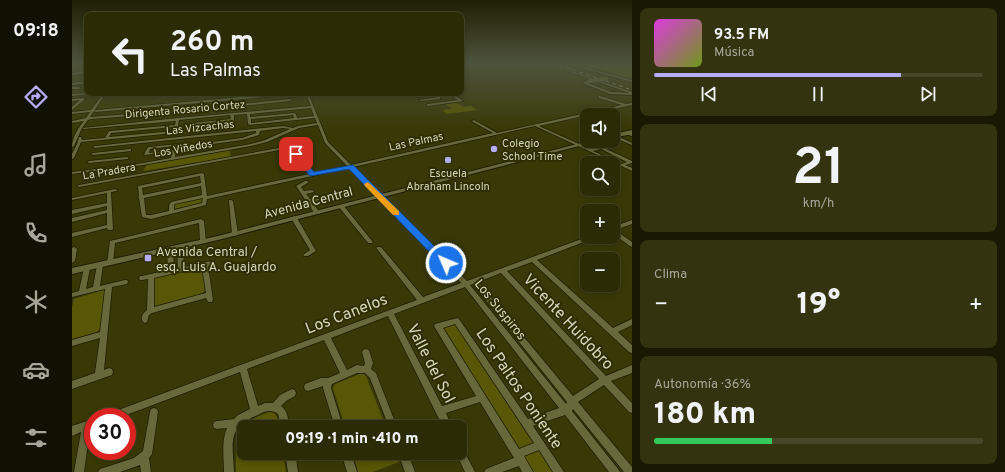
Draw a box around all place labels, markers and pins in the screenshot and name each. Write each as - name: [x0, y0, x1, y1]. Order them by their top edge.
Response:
- pin: [279, 137, 313, 171]
- place label: Colegio School Time: [502, 137, 562, 164]
- marker: Colegio School Time: [489, 144, 499, 154]
- marker: Escuela Abraham Lincoln: [443, 155, 453, 165]
- place label: Escuela Abraham Lincoln: [406, 167, 490, 194]
- place label: Avenida Central / esq. Luis A. Guajardo: [156, 245, 277, 276]
- marker: Avenida Central / esq. Luis A. Guajardo: [143, 253, 153, 263]

